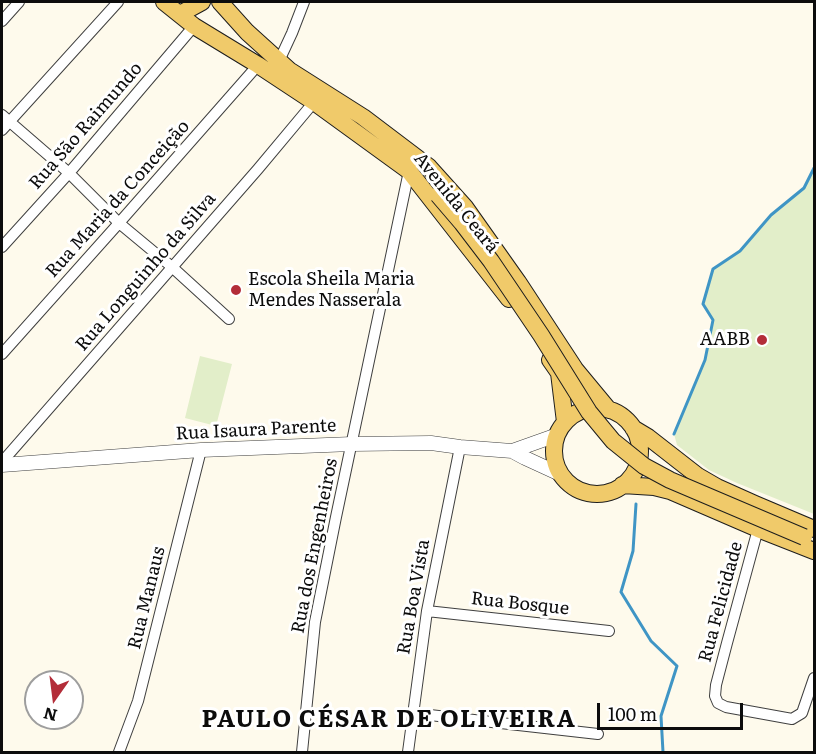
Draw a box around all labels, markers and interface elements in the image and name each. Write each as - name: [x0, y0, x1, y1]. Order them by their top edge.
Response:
- street label: Rua São Raimundo: [25, 58, 147, 194]
- street label: Rua Maria da Conceição: [42, 116, 194, 282]
- street label: Avenida Ceará: [409, 148, 503, 258]
- street label: Rua Longuinho da Silva: [71, 188, 221, 356]
- place label: Escola Sheila Maria Mendes Nasserala: [248, 269, 415, 312]
- marker: Escola Sheila Maria Mendes Nasserala: [229, 283, 243, 297]
- place label: AABB: [700, 329, 750, 351]
- marker: AABB: [755, 333, 769, 347]
- street label: Rua Isaura Parente: [175, 415, 337, 445]
- street label: Rua dos Engenheiros: [287, 457, 343, 635]
- street label: Rua Boa Vista: [393, 538, 435, 656]
- street label: Rua Felicidade: [695, 539, 747, 665]
- street label: Rua Manaus: [124, 545, 170, 651]
- street label: Rua Bosque: [470, 588, 570, 620]
- north arrow: [24, 670, 84, 730]
- scale bar: [600, 691, 746, 729]
- text: 100 m: [608, 700, 657, 727]
- text: N: [41, 702, 60, 729]
- district label: PAULO CÉSAR DE OLIVEIRA: [202, 706, 576, 734]

